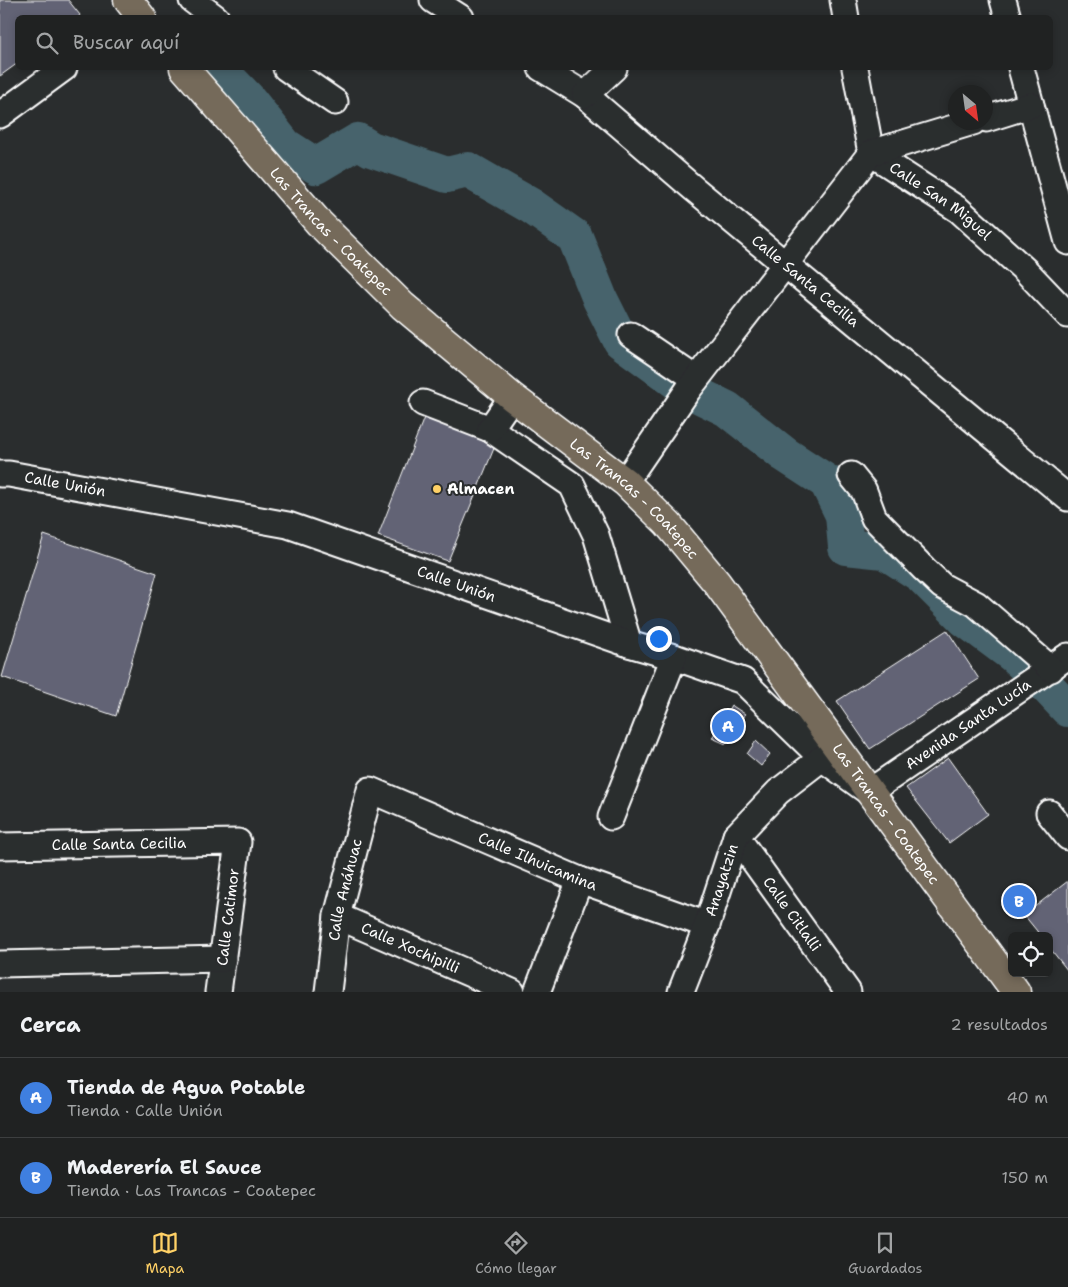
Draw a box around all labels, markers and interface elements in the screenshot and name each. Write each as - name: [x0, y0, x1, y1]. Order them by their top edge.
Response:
- search box: [15, 15, 1053, 70]
- icon: search: [33, 29, 61, 57]
- text: Buscar aquí: [73, 30, 179, 55]
- north arrow: [948, 85, 993, 130]
- street label: Calle San Miguel: [885, 157, 996, 245]
- street label: Las Trancas - Coatepec: [265, 163, 397, 300]
- street label: Calle Santa Cecilia: [747, 230, 864, 332]
- street label: Las Trancas - Coatepec: [565, 434, 703, 563]
- street label: Calle Unión: [23, 467, 107, 501]
- place label: Almacen: [447, 479, 514, 499]
- marker: Almacen: [431, 483, 443, 495]
- street label: Calle Unión: [414, 561, 498, 607]
- your location: [646, 626, 672, 652]
- street label: Avenida Santa Lucía: [901, 674, 1035, 774]
- pin: A: [712, 707, 744, 745]
- street label: Las Trancas - Coatepec: [828, 740, 944, 889]
- street label: Calle Ilhuicamina: [475, 828, 600, 895]
- street label: Calle Santa Cecilia: [52, 833, 187, 855]
- street label: Calle Anáhuac: [324, 836, 367, 942]
- street label: Anayatzin: [700, 841, 743, 919]
- street label: Calle Catimor: [212, 867, 244, 967]
- street label: Calle Citlalli: [758, 873, 826, 955]
- pin: B: [1003, 882, 1035, 920]
- street label: Calle Xochipilli: [358, 918, 463, 978]
- map controls: [1008, 932, 1053, 977]
- button: locate: [1008, 932, 1053, 977]
- text: Cerca: [20, 1011, 81, 1039]
- text: 2 resultados: [950, 1014, 1048, 1035]
- text: Tienda de Agua Potable: [67, 1075, 305, 1100]
- text: A: [30, 1087, 42, 1108]
- text: 40 m: [1006, 1087, 1048, 1108]
- text: Tienda · Calle Unión: [67, 1100, 222, 1121]
- text: Maderería El Sauce: [67, 1155, 262, 1180]
- text: B: [31, 1167, 41, 1188]
- text: 150 m: [1001, 1167, 1048, 1188]
- text: Tienda · Las Trancas - Coatepec: [67, 1180, 316, 1201]
- tab: Mapa: [146, 1229, 184, 1277]
- tab: Cómo llegar: [475, 1229, 557, 1277]
- tab: Guardados: [848, 1229, 922, 1277]

